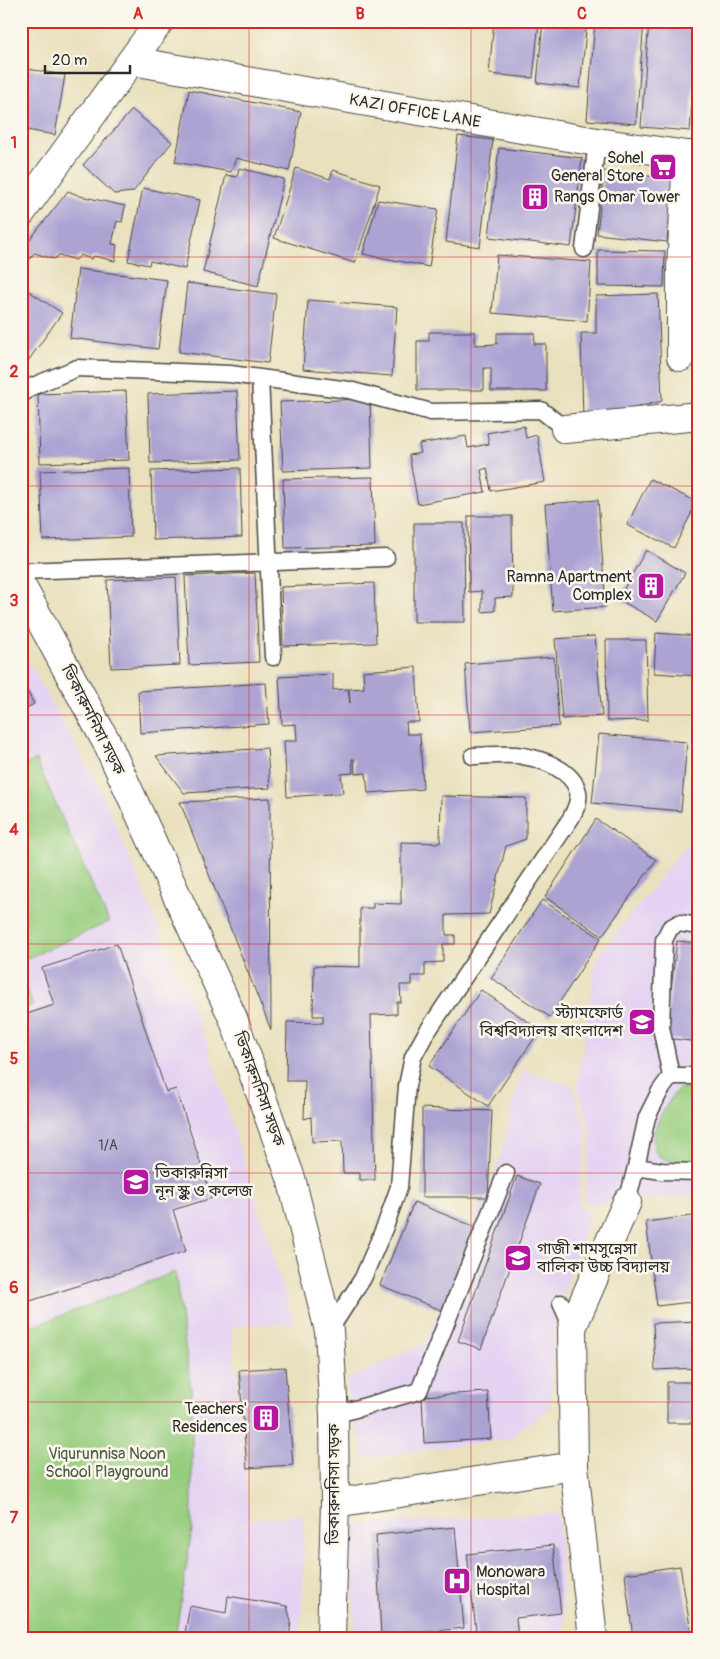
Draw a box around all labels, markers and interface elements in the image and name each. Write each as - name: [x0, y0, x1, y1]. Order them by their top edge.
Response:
- text: A: [133, 4, 144, 24]
- text: B: [355, 4, 365, 24]
- text: C: [577, 4, 587, 24]
- scale bar: [45, 42, 130, 74]
- text: 20 m: [52, 51, 87, 70]
- street label: KAZI OFFICE LANE: [348, 90, 482, 132]
- text: 1: [11, 133, 17, 153]
- place label: Sohel General Store: [551, 148, 644, 186]
- supermarket icon: Sohel General Store: [648, 152, 678, 182]
- building icon: Rangs Omar Tower: [520, 182, 550, 212]
- place label: Rangs Omar Tower: [554, 187, 680, 207]
- text: 2: [10, 362, 19, 382]
- place label: Ramna Apartment Complex: [506, 567, 633, 605]
- building icon: Ramna Apartment Complex: [636, 571, 666, 601]
- text: 3: [10, 591, 19, 611]
- street label: ভিকারুননিসা সড়ক: [56, 661, 130, 779]
- text: 4: [9, 820, 19, 840]
- place label: স্ট্যামফোর্ড বিশ্ববিদ্যালয় বাংলাদেশ: [479, 1003, 624, 1041]
- school or university icon: স্ট্যামফোর্ড বিশ্ববিদ্যালয় বাংলাদেশ: [627, 1007, 657, 1037]
- street label: ভিকারুননিসা সড়ক: [229, 1028, 289, 1150]
- text: 5: [10, 1049, 19, 1069]
- house number: 1/A: [98, 1137, 118, 1154]
- place label: ভিকারুন্নিসা নূন স্কুল ও কলেজ: [154, 1163, 253, 1201]
- school or university icon: ভিকারুন্নিসা নূন স্কুল ও কলেজ: [121, 1167, 151, 1197]
- place label: গাজী শামসুন্নেসা বালিকা উচ্চ বিদ্যালয়: [536, 1239, 671, 1277]
- school or university icon: গাজী শামসুন্নেসা বালিকা উচ্চ বিদ্যালয়: [503, 1243, 533, 1273]
- text: 6: [9, 1278, 19, 1298]
- place label: Teachers' Residences: [172, 1399, 247, 1437]
- building icon: Teachers' Residences: [251, 1403, 281, 1433]
- street label: ভিকারুননিসা সড়ক: [324, 1423, 344, 1545]
- park label: Viqurunnisa Noon School Playground: [45, 1444, 169, 1482]
- text: 7: [10, 1508, 19, 1528]
- place label: Monowara Hospital: [476, 1562, 545, 1600]
- hospital icon: Monowara Hospital: [442, 1566, 472, 1596]

